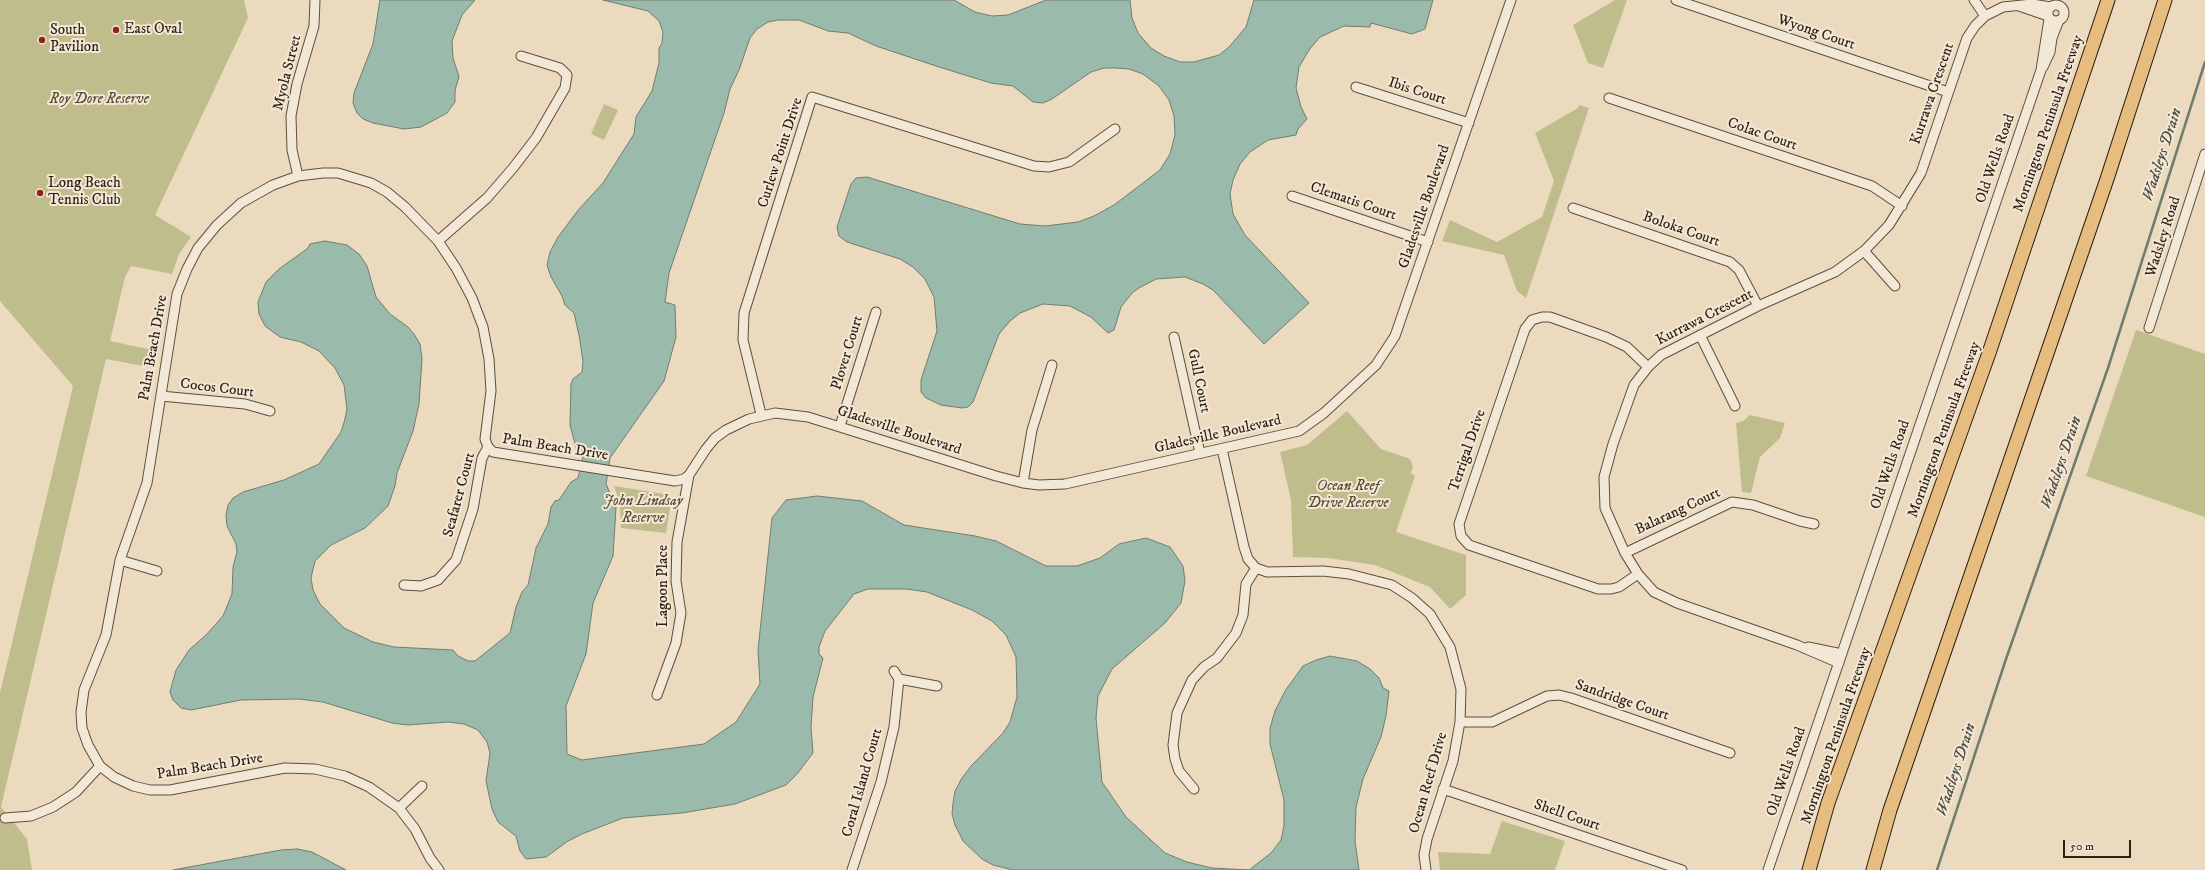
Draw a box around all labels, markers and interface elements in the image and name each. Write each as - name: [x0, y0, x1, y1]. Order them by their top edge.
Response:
- street label: Wyong Court: [1775, 11, 1857, 55]
- place label: East Oval: [124, 21, 182, 39]
- place label: South Pavilion: [50, 22, 99, 57]
- marker: East Oval: [111, 25, 121, 35]
- street label: Myola Street: [270, 33, 306, 113]
- street label: Mornington Peninsula Freeway: [2010, 33, 2088, 215]
- marker: South Pavilion: [37, 35, 47, 45]
- street label: Kurrawa Crescent: [1907, 41, 1959, 147]
- street label: Ibis Court: [1386, 74, 1448, 110]
- park label: Roy Dore Reserve: [49, 91, 149, 109]
- street label: Curlew Point Drive: [755, 96, 807, 210]
- water label: Wadsleys Drain: [2139, 106, 2187, 204]
- street label: Old Wells Road: [1972, 112, 2020, 206]
- street label: Colac Court: [1725, 115, 1799, 155]
- street label: Gladesville Boulevard: [1395, 143, 1455, 271]
- place label: Long Beach Tennis Club: [48, 175, 121, 210]
- street label: Clematis Court: [1307, 179, 1399, 225]
- marker: Long Beach Tennis Club: [35, 188, 45, 198]
- street label: Wadsley Road: [2142, 194, 2186, 280]
- street label: Boloka Court: [1640, 208, 1722, 252]
- street label: Kurrawa Crescent: [1654, 286, 1756, 350]
- street label: Palm Beach Drive: [136, 294, 172, 402]
- street label: Plover Court: [828, 314, 868, 392]
- street label: Mornington Peninsula Freeway: [1905, 339, 1985, 521]
- street label: Gull Court: [1182, 347, 1214, 415]
- street label: Cocos Court: [179, 376, 255, 402]
- street label: Gladesville Boulevard: [835, 402, 963, 460]
- street label: Terrigal Drive: [1446, 407, 1490, 495]
- street label: Gladesville Boulevard: [1153, 412, 1283, 458]
- water label: Wadsleys Drain: [2037, 414, 2087, 512]
- street label: Old Wells Road: [1867, 418, 1915, 512]
- street label: Palm Beach Drive: [501, 431, 609, 465]
- street label: Seafarer Court: [440, 451, 480, 539]
- park label: Ocean Reef Drive Reserve: [1307, 478, 1389, 513]
- street label: Balarang Court: [1633, 484, 1723, 540]
- park label: John Lindsay Reserve: [603, 493, 683, 528]
- street label: Lagoon Place: [655, 545, 673, 627]
- street label: Mornington Peninsula Freeway: [1798, 645, 1876, 827]
- street label: Sandridge Court: [1573, 677, 1671, 725]
- water label: Wadsleys Drain: [1933, 721, 1981, 819]
- street label: Old Wells Road: [1763, 725, 1811, 819]
- street label: Coral Island Court: [839, 727, 887, 839]
- street label: Ocean Reef Drive: [1406, 730, 1452, 836]
- street label: Palm Beach Drive: [156, 750, 264, 784]
- street label: Shell Court: [1531, 796, 1603, 836]
- scale bar: [2065, 832, 2133, 858]
- text: 50 m: [2070, 839, 2094, 854]

